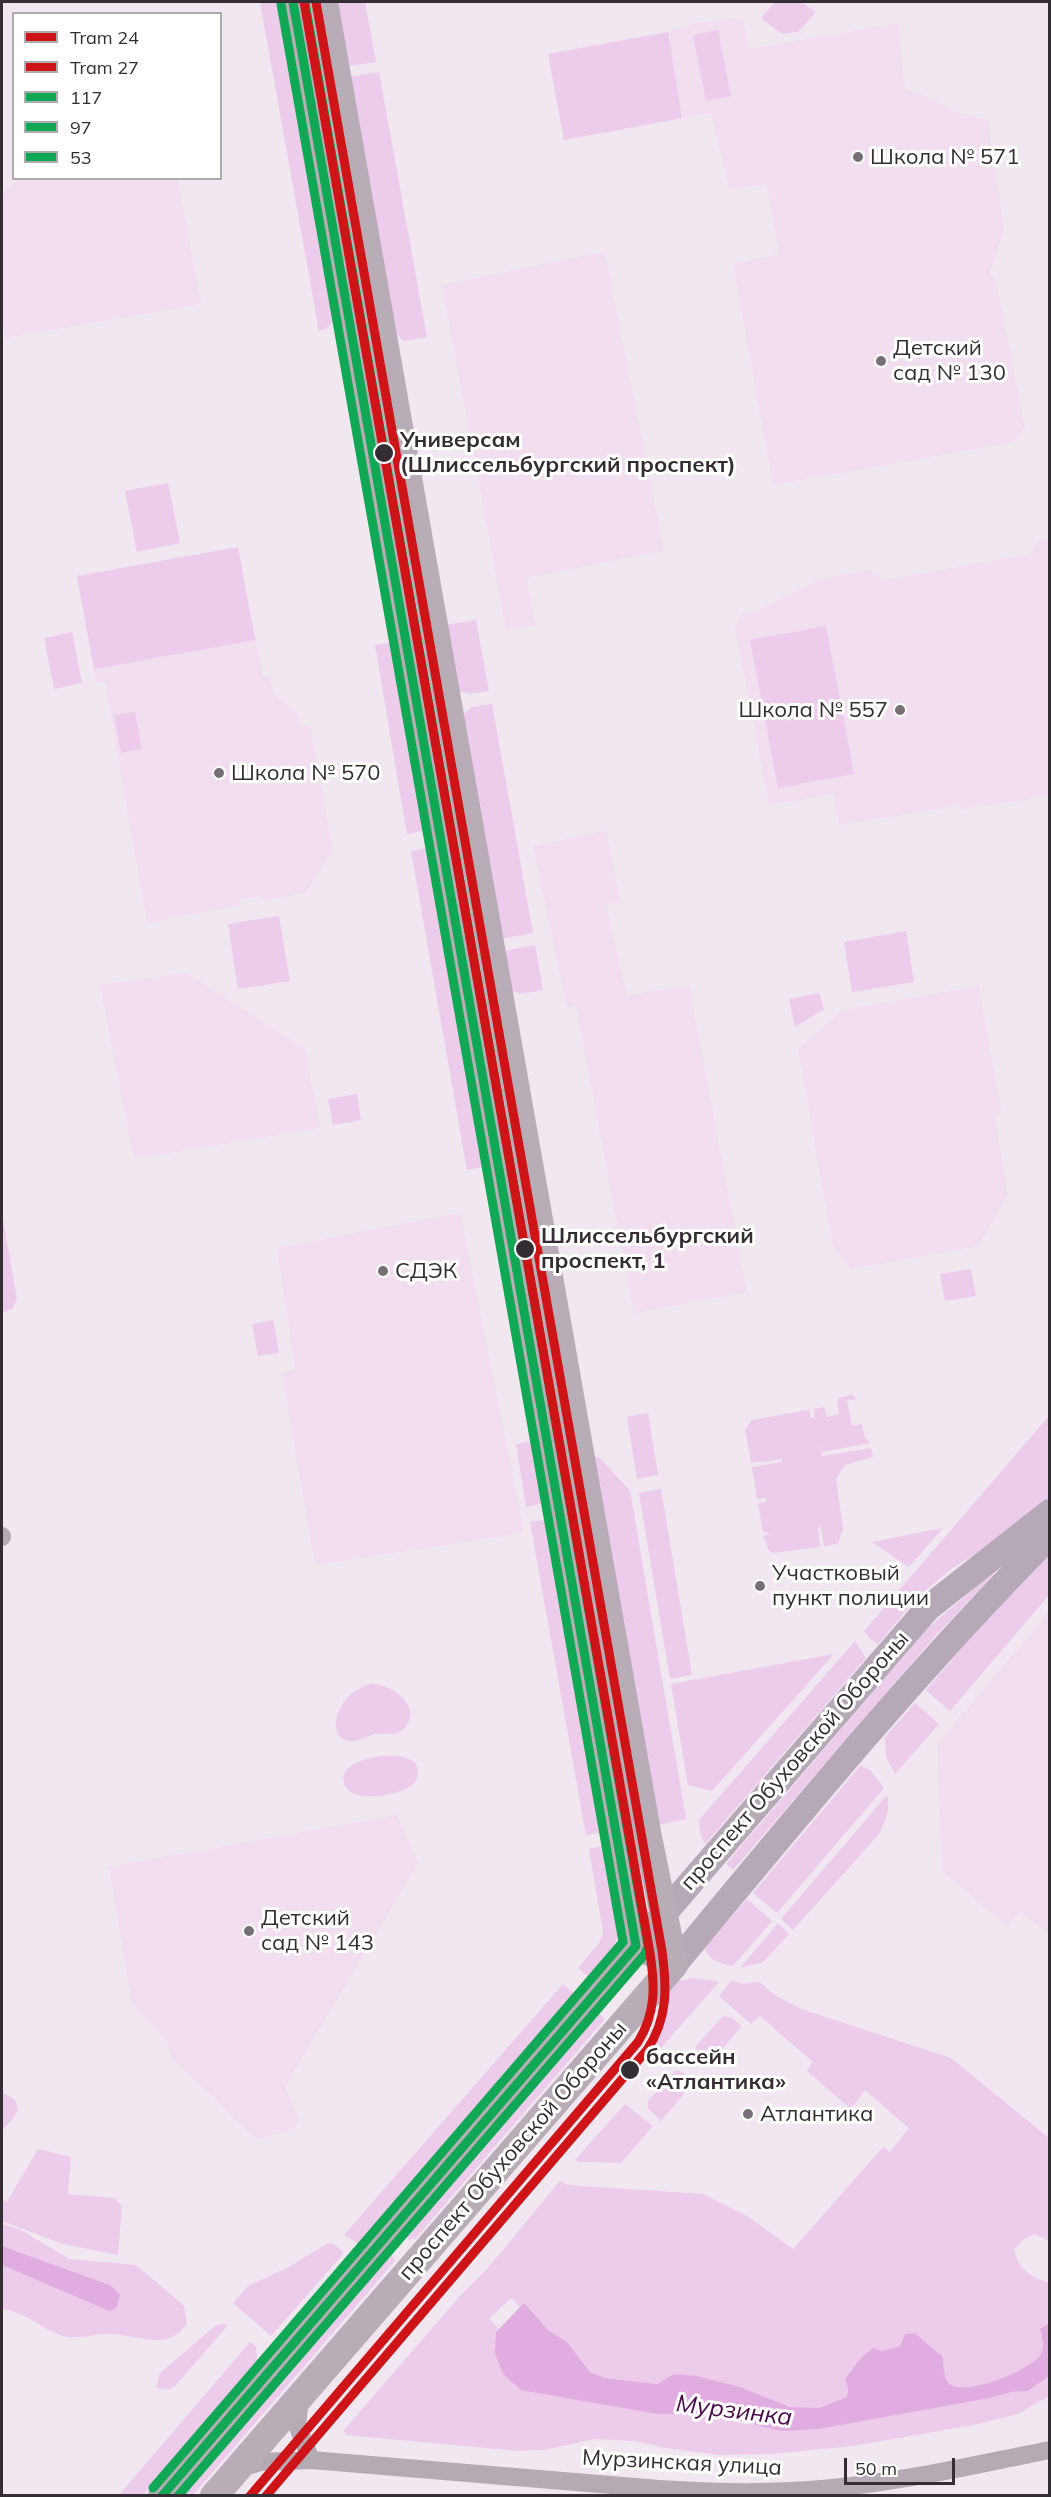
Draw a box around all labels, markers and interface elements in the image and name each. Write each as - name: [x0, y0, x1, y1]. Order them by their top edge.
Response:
- legend: [12, 12, 222, 180]
- text: Tram 24: [70, 26, 139, 49]
- text: Tram 27: [70, 56, 139, 79]
- text: 117: [70, 86, 102, 109]
- text: 97: [70, 116, 92, 139]
- place label: Школа № 571: [870, 144, 1020, 170]
- text: 53: [70, 146, 92, 169]
- marker: Школа № 571: [851, 150, 865, 164]
- place label: Детский сад № 130: [893, 335, 1006, 386]
- marker: Детский сад № 130: [874, 354, 888, 368]
- place label: Универсам (Шлиссельбургский проспект): [400, 427, 736, 478]
- marker: Универсам (Шлиссельбургский проспект): [373, 442, 395, 464]
- place label: Школа № 557: [738, 697, 888, 723]
- marker: Школа № 557: [893, 703, 907, 717]
- place label: Школа № 570: [231, 760, 381, 786]
- marker: Школа № 570: [212, 766, 226, 780]
- place label: Шлиссельбургский проспект, 1: [541, 1223, 754, 1274]
- marker: Шлиссельбургский проспект, 1: [514, 1238, 536, 1260]
- place label: СДЭК: [395, 1258, 457, 1284]
- marker: СДЭК: [376, 1264, 390, 1278]
- place label: Участковый пункт полиции: [772, 1560, 929, 1612]
- marker: Участковый пункт полиции: [753, 1579, 767, 1593]
- street label: проспект Обуховской Обороны: [675, 1626, 915, 1896]
- place label: Детский сад № 143: [261, 1905, 374, 1957]
- marker: Детский сад № 143: [242, 1924, 256, 1938]
- street label: проспект Обуховской Обороны: [393, 2016, 633, 2286]
- place label: бассейн «Атлантика»: [646, 2044, 786, 2096]
- marker: бассейн «Атлантика»: [619, 2059, 641, 2081]
- place label: Атлантика: [760, 2101, 873, 2127]
- marker: Атлантика: [741, 2107, 755, 2121]
- water label: Мурзинка: [674, 2390, 794, 2432]
- street label: Мурзинская улица: [581, 2445, 783, 2481]
- scale bar: [847, 2446, 958, 2484]
- text: 50 m: [855, 2457, 897, 2480]

